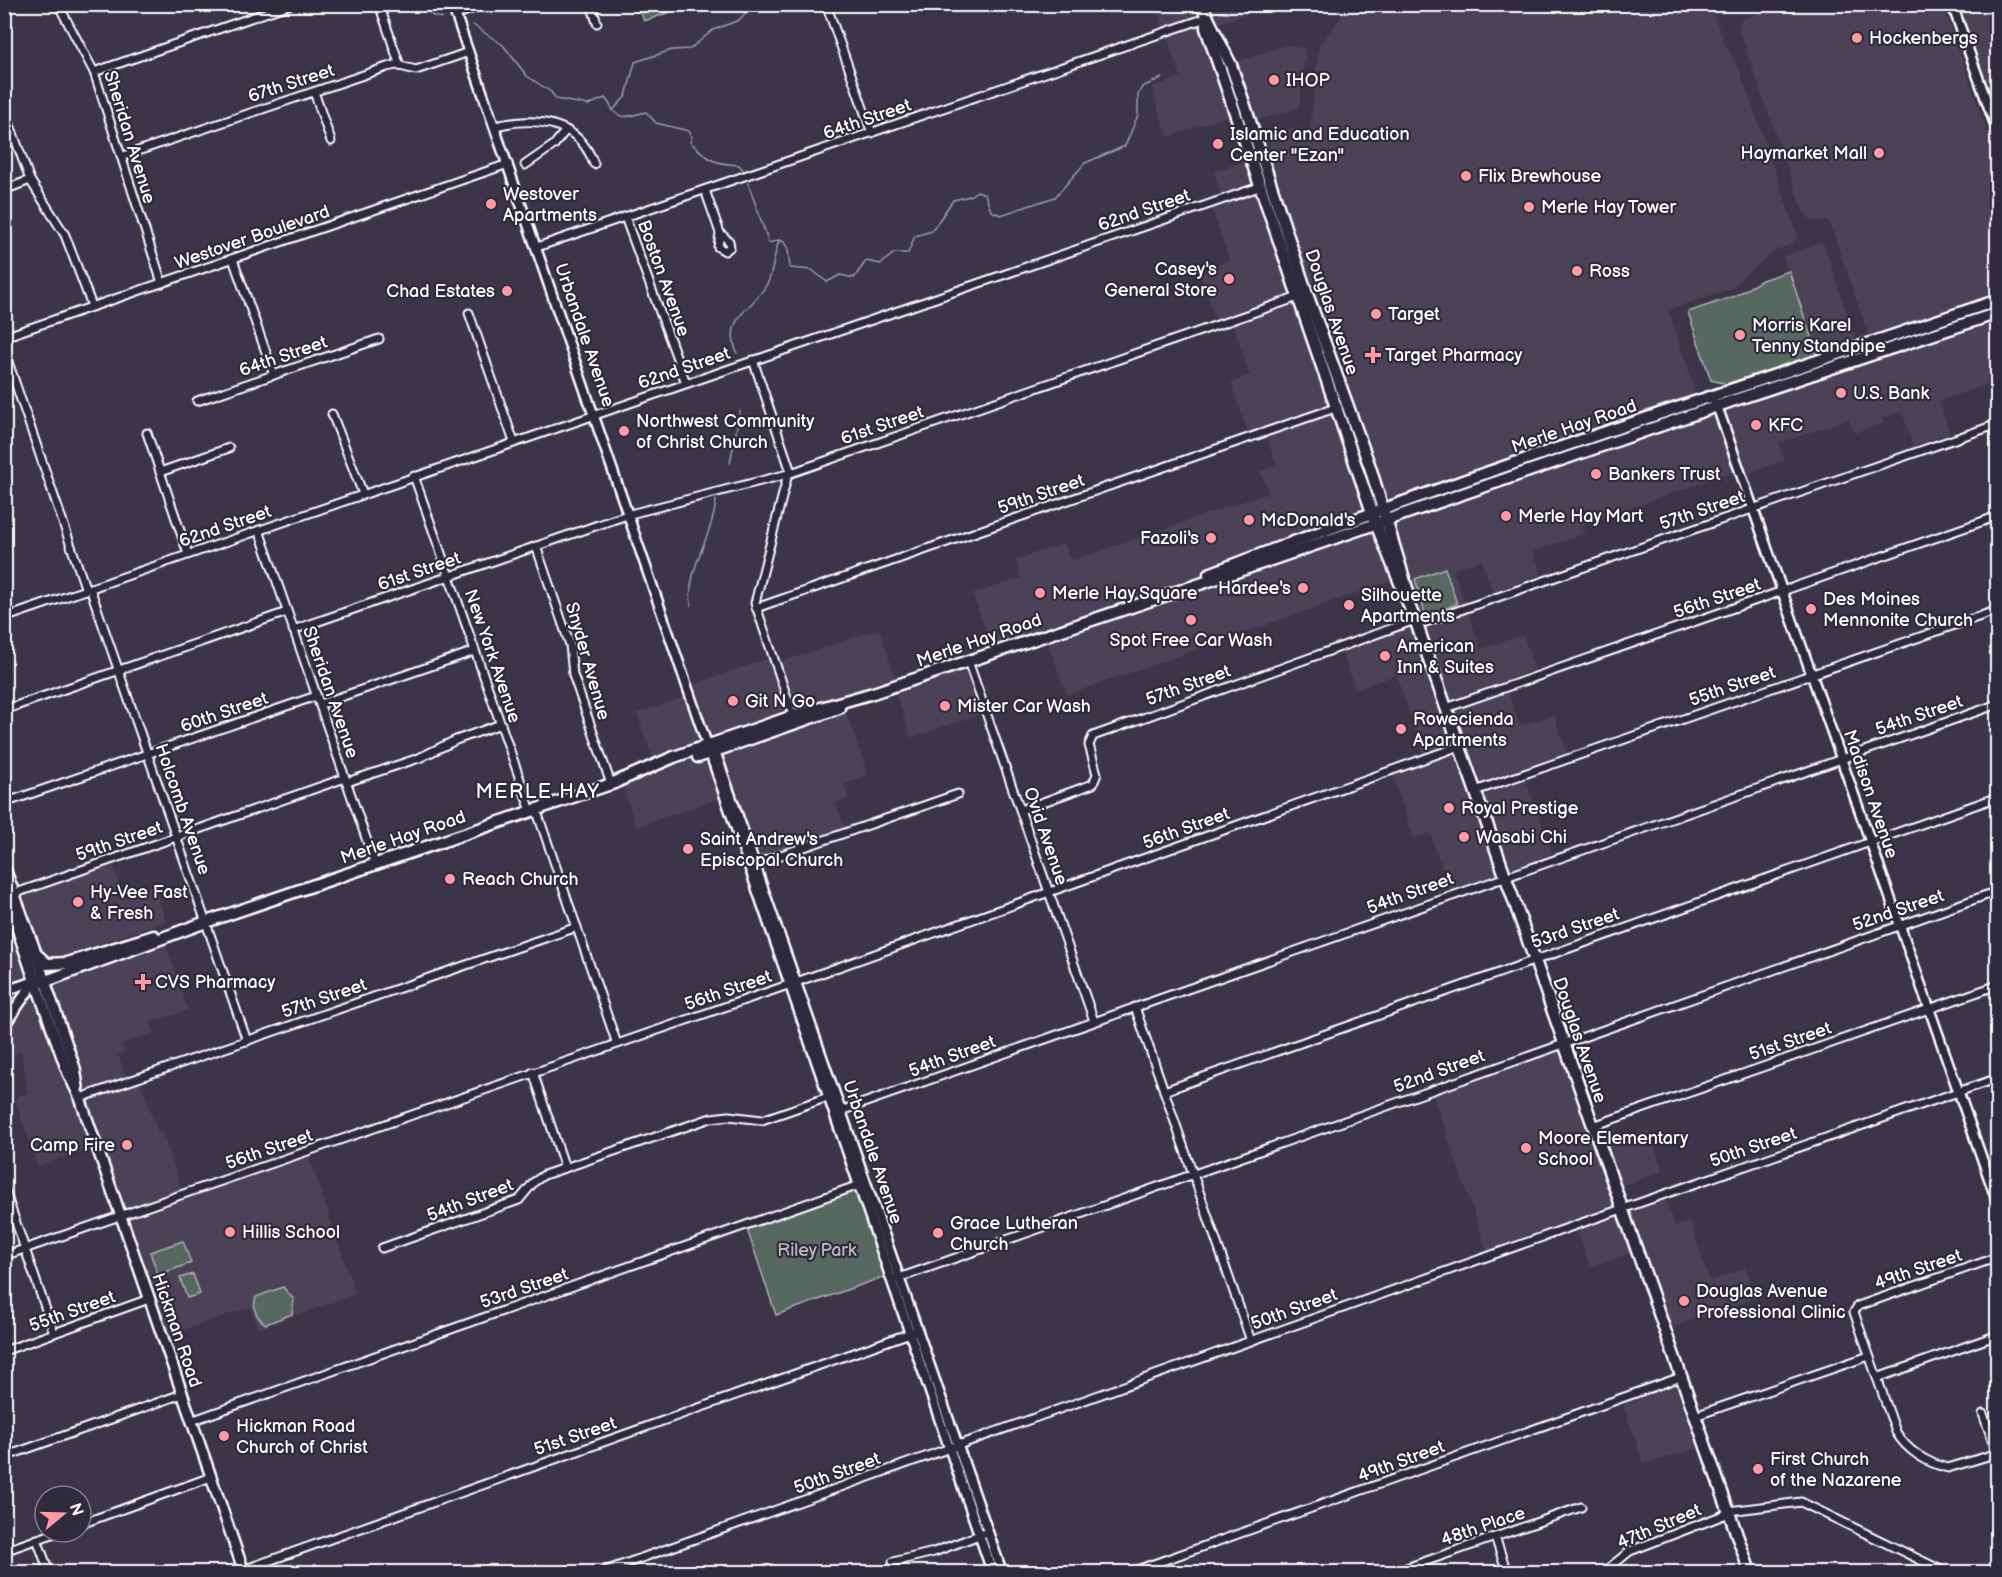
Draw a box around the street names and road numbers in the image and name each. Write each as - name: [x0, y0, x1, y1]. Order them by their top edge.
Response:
- street label: 67th Street: [245, 60, 337, 107]
- street label: Sheridan Avenue: [99, 68, 160, 207]
- street label: 64th Street: [821, 95, 914, 144]
- street label: 62nd Street: [1095, 185, 1193, 236]
- street label: Westover Boulevard: [172, 201, 332, 274]
- street label: Boston Avenue: [633, 217, 694, 339]
- street label: Douglas Avenue: [1300, 247, 1363, 378]
- street label: Urbandale Avenue: [550, 261, 619, 410]
- street label: 64th Street: [237, 332, 330, 381]
- street label: 62nd Street: [635, 343, 733, 394]
- street label: Merle Hay Road: [1509, 395, 1639, 458]
- street label: 61st Street: [838, 401, 927, 449]
- street label: 59th Street: [995, 470, 1088, 519]
- street label: 57th Street: [1657, 486, 1748, 535]
- street label: 62nd Street: [176, 501, 274, 552]
- street label: 61st Street: [375, 547, 464, 595]
- street label: 56th Street: [1671, 574, 1764, 623]
- street label: New York Avenue: [460, 587, 525, 726]
- street label: Snyder Avenue: [561, 600, 614, 723]
- street label: Merle Hay Road: [914, 609, 1044, 672]
- street label: Sheridan Avenue: [298, 623, 363, 761]
- street label: 57th Street: [1143, 660, 1234, 710]
- street label: 55th Street: [1686, 662, 1779, 711]
- street label: 60th Street: [178, 688, 271, 737]
- street label: 54th Street: [1873, 691, 1966, 740]
- street label: Madison Avenue: [1839, 727, 1903, 862]
- street label: Holcomb Avenue: [150, 741, 215, 878]
- street label: Ovid Avenue: [1019, 784, 1072, 888]
- street label: 56th Street: [1140, 803, 1233, 854]
- street label: Merle Hay Road: [338, 806, 468, 869]
- street label: 59th Street: [73, 817, 166, 866]
- street label: 54th Street: [1364, 868, 1457, 919]
- street label: 52nd Street: [1850, 885, 1947, 936]
- street label: 53rd Street: [1528, 903, 1622, 953]
- street label: 56th Street: [682, 966, 775, 1015]
- street label: 57th Street: [279, 974, 370, 1023]
- street label: Douglas Avenue: [1548, 975, 1611, 1106]
- street label: 51st Street: [1746, 1017, 1835, 1065]
- street label: 54th Street: [906, 1031, 999, 1082]
- street label: 52nd Street: [1391, 1045, 1488, 1098]
- street label: Urbandale Avenue: [838, 1078, 907, 1227]
- street label: 50th Street: [1707, 1123, 1800, 1172]
- street label: 56th Street: [223, 1125, 316, 1174]
- street label: 54th Street: [424, 1174, 517, 1227]
- street label: 49th Street: [1872, 1245, 1965, 1294]
- street label: 53rd Street: [477, 1263, 571, 1313]
- street label: Hickman Road: [147, 1270, 206, 1390]
- street label: 50th Street: [1248, 1284, 1341, 1335]
- street label: 55th Street: [26, 1286, 119, 1337]
- street label: 51st Street: [531, 1412, 620, 1460]
- street label: 49th Street: [1355, 1436, 1448, 1487]
- street label: 50th Street: [791, 1448, 884, 1499]
- street label: 47th Street: [1614, 1499, 1705, 1554]
- street label: 48th Place: [1438, 1502, 1528, 1551]

